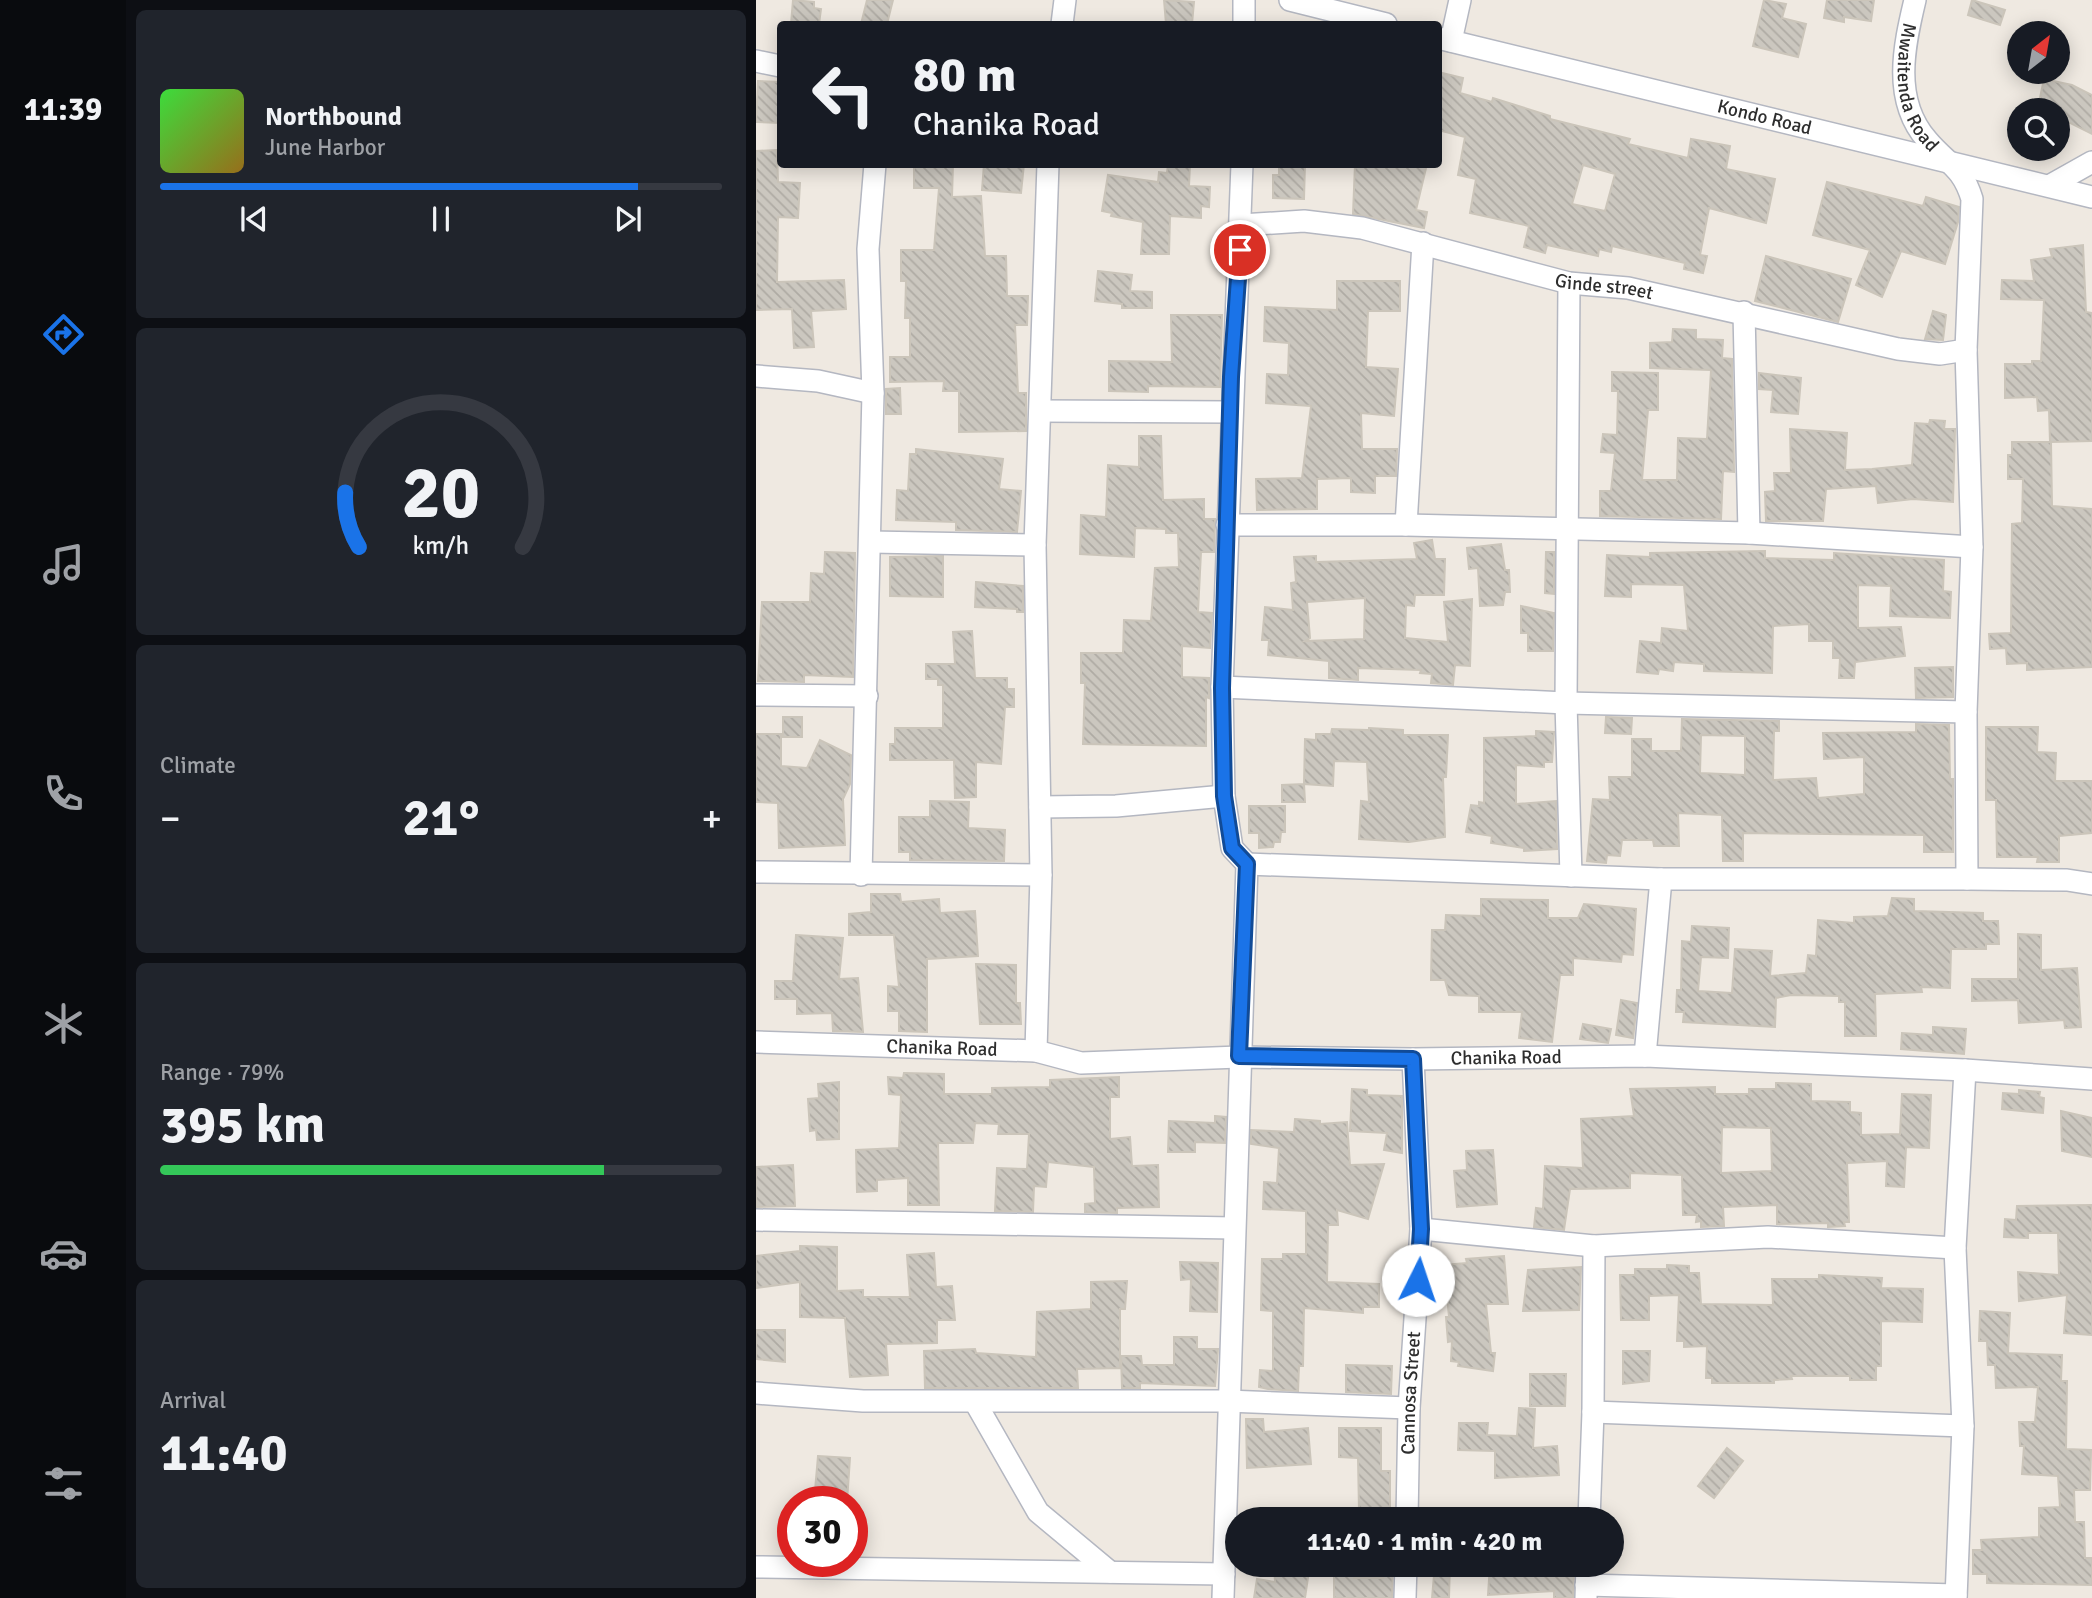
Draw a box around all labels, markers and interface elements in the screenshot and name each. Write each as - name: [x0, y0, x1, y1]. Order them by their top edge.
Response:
- street label: Mwaitenda Road: [1892, 21, 1944, 157]
- north arrow: [2007, 21, 2070, 84]
- map controls: [2007, 21, 2070, 161]
- text: 80 m: [913, 45, 1016, 105]
- icon: left: [798, 49, 889, 140]
- text: 11:39: [24, 90, 102, 129]
- street label: Kondo Road: [1715, 94, 1814, 140]
- button: search: [2007, 98, 2070, 161]
- text: Northbound: [265, 101, 402, 133]
- text: Chanika Road: [913, 105, 1100, 144]
- text: June Harbor: [265, 133, 385, 162]
- icon: previous: [235, 200, 273, 238]
- icon: pause: [422, 200, 460, 238]
- icon: next: [609, 200, 647, 238]
- pin: [1210, 220, 1270, 280]
- icon: arrive: [1221, 231, 1259, 269]
- street label: Ginde street: [1552, 268, 1656, 305]
- icon: directions: [39, 310, 88, 359]
- text: 20: [402, 450, 480, 539]
- text: km/h: [413, 530, 469, 561]
- icon: music: [39, 540, 88, 589]
- text: Climate: [160, 751, 236, 780]
- icon: phone: [39, 769, 88, 818]
- text: 21°: [403, 786, 479, 850]
- text: −: [160, 795, 181, 842]
- text: +: [701, 795, 722, 842]
- icon: climate: [39, 999, 88, 1048]
- street label: Chanika Road: [886, 1034, 998, 1062]
- street label: Chanika Road: [1450, 1045, 1562, 1071]
- text: Range · 79%: [160, 1058, 284, 1087]
- text: 395 km: [160, 1093, 325, 1157]
- icon: car: [39, 1229, 88, 1278]
- position arrow: [1381, 1243, 1455, 1317]
- street label: Cannosa Street: [1396, 1330, 1426, 1455]
- text: Arrival: [160, 1386, 226, 1415]
- text: 11:40: [160, 1421, 288, 1485]
- icon: filters: [39, 1459, 88, 1508]
- speed limit sign: 30: [777, 1486, 868, 1577]
- text: 11:40 · 1 min · 420 m: [1307, 1526, 1542, 1558]

